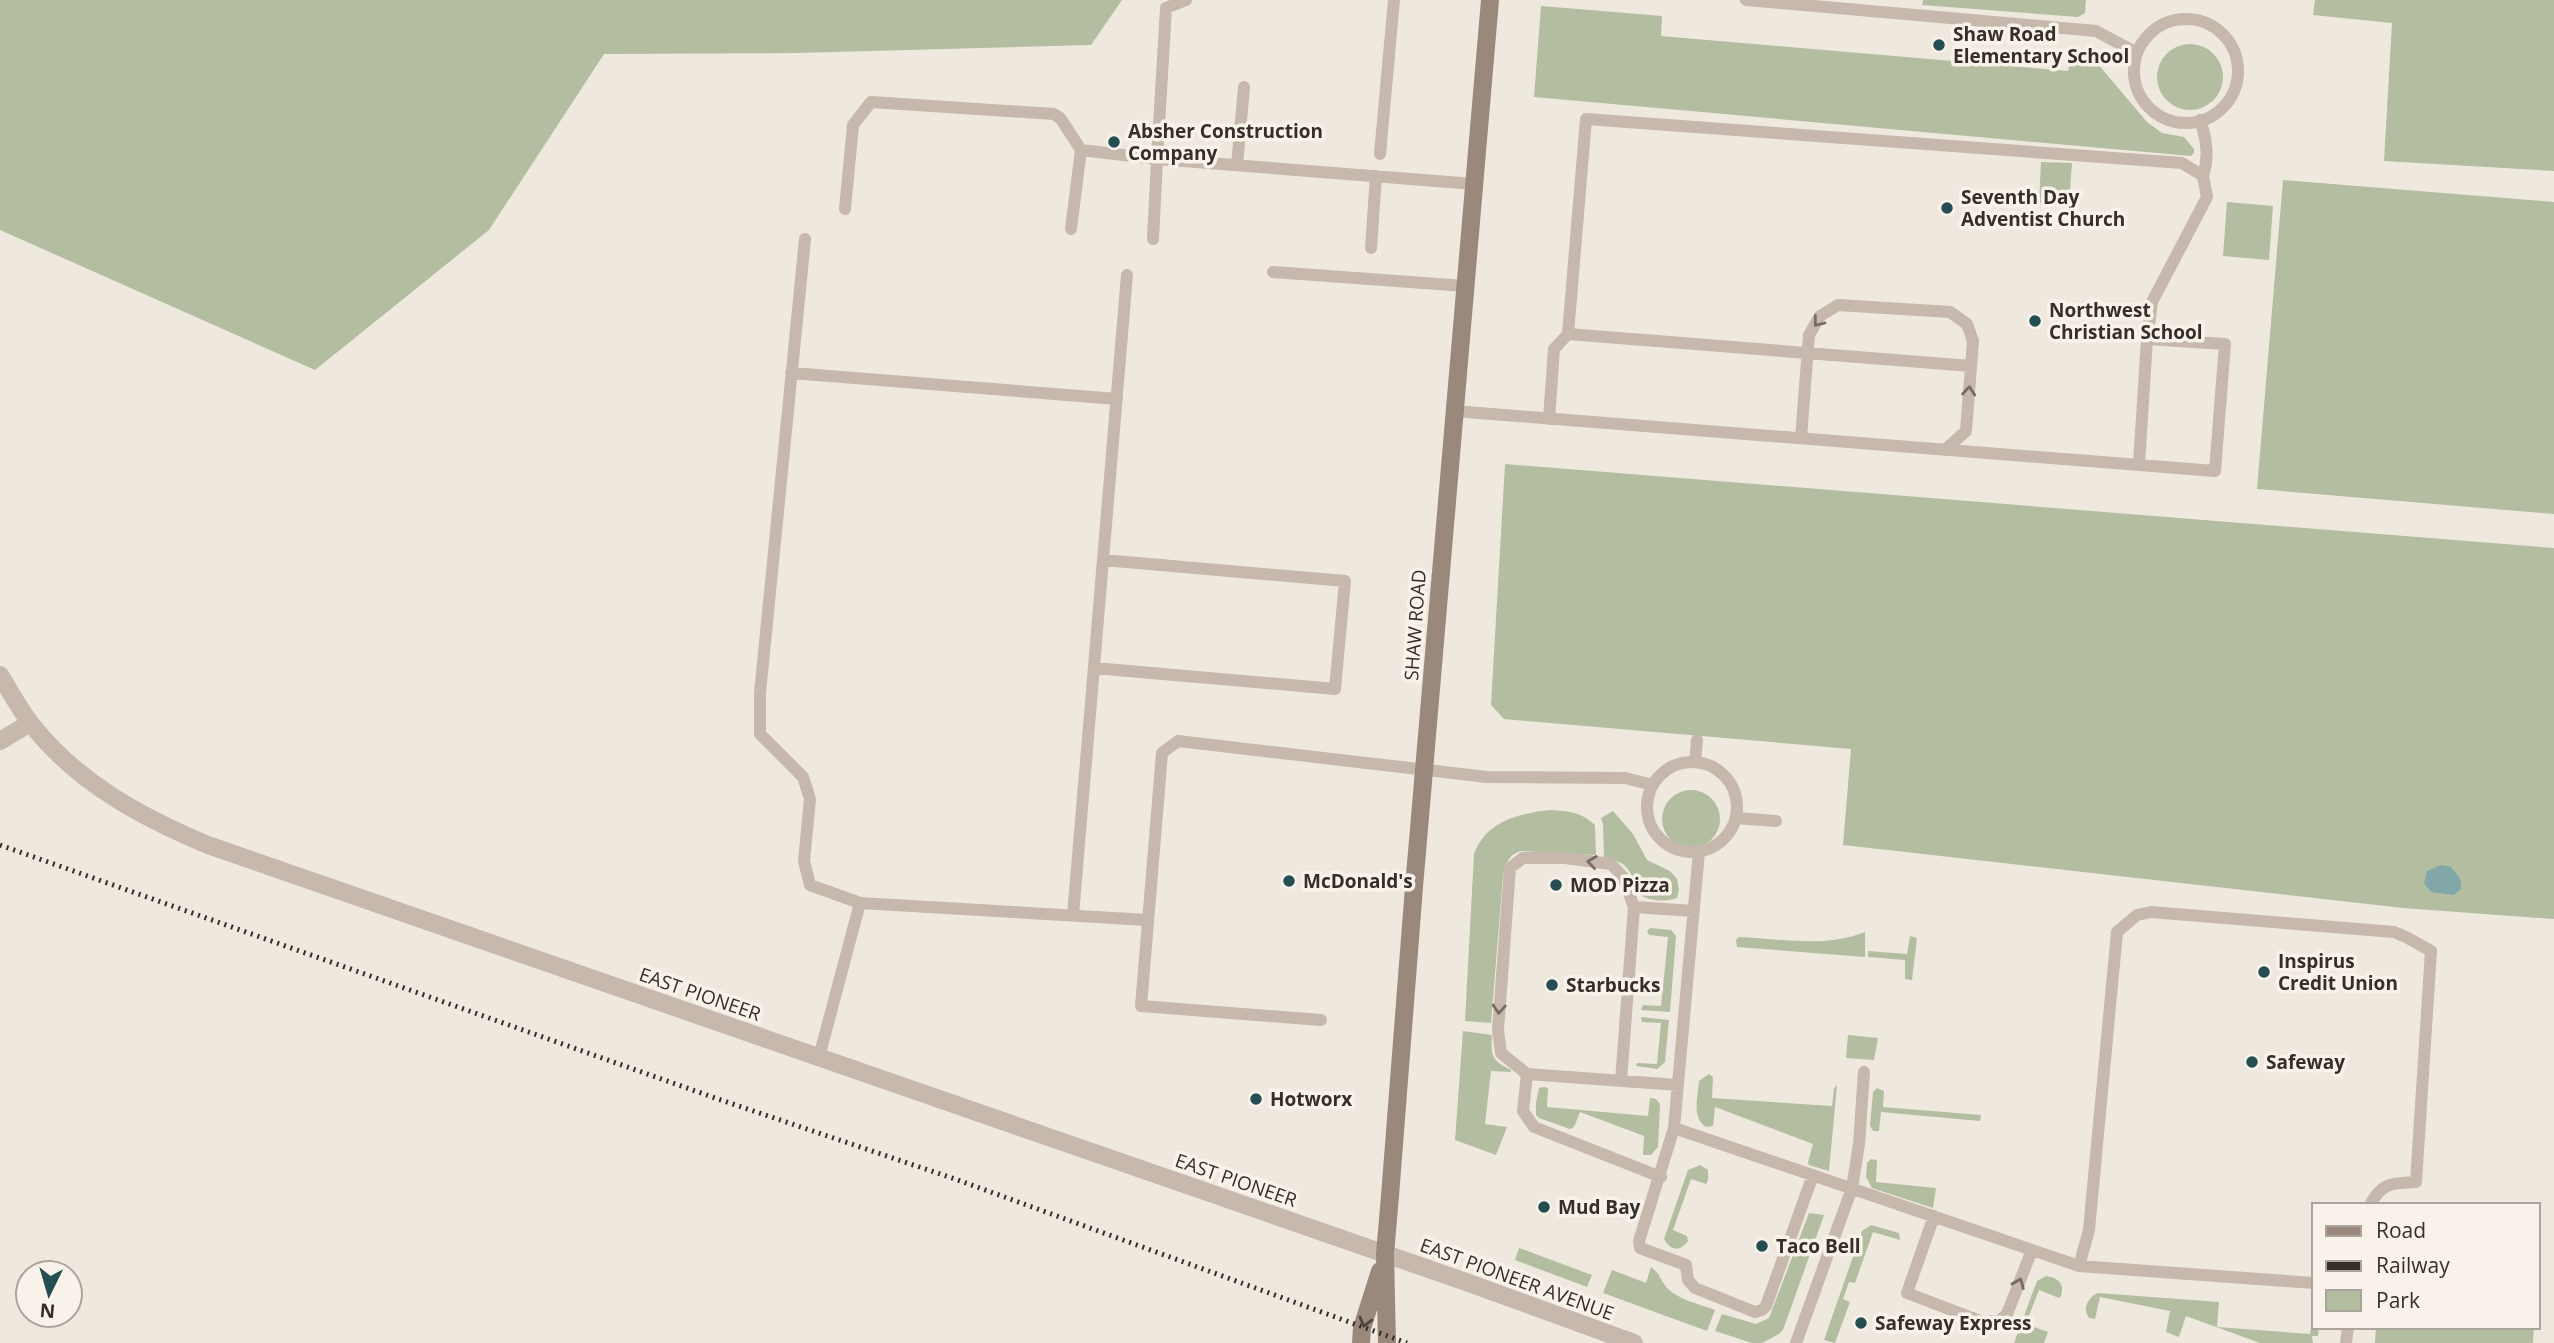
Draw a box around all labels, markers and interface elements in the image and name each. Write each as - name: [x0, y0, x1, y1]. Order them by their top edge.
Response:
- place label: Shaw Road Elementary School: [1953, 21, 2129, 69]
- marker: Shaw Road Elementary School: [1931, 37, 1947, 53]
- place label: Absher Construction Company: [1128, 118, 1323, 166]
- marker: Absher Construction Company: [1106, 134, 1122, 150]
- place label: Seventh Day Adventist Church: [1961, 184, 2125, 232]
- marker: Seventh Day Adventist Church: [1939, 200, 1955, 216]
- place label: Northwest Christian School: [2049, 297, 2202, 345]
- marker: Northwest Christian School: [2027, 313, 2043, 329]
- one-way arrow: [1814, 315, 1827, 327]
- one-way arrow: [1961, 385, 1976, 396]
- street label: SHAW ROAD: [1398, 569, 1432, 681]
- one-way arrow: [1587, 854, 1598, 869]
- place label: McDonald's: [1303, 868, 1413, 894]
- place label: MOD Pizza: [1570, 872, 1670, 898]
- marker: McDonald's: [1281, 873, 1297, 889]
- marker: MOD Pizza: [1548, 877, 1564, 893]
- place label: Inspirus Credit Union: [2278, 948, 2398, 996]
- street label: EAST PIONEER: [636, 961, 765, 1027]
- marker: Inspirus Credit Union: [2256, 964, 2272, 980]
- place label: Starbucks: [1566, 972, 1660, 998]
- marker: Starbucks: [1544, 977, 1560, 993]
- one-way arrow: [1492, 1004, 1507, 1015]
- place label: Safeway: [2266, 1049, 2345, 1075]
- marker: Safeway: [2244, 1054, 2260, 1070]
- place label: Hotworx: [1270, 1086, 1352, 1112]
- marker: Hotworx: [1248, 1091, 1264, 1107]
- street label: EAST PIONEER: [1172, 1147, 1301, 1213]
- place label: Mud Bay: [1558, 1194, 1641, 1220]
- marker: Mud Bay: [1536, 1199, 1552, 1215]
- legend: [2312, 1203, 2540, 1329]
- text: Road: [2376, 1216, 2426, 1244]
- street label: EAST PIONEER AVENUE: [1416, 1232, 1618, 1326]
- place label: Taco Bell: [1776, 1233, 1861, 1259]
- marker: Taco Bell: [1754, 1238, 1770, 1254]
- text: Railway: [2376, 1251, 2450, 1279]
- north arrow: [14, 1259, 84, 1329]
- one-way arrow: [2011, 1278, 2025, 1290]
- text: Park: [2376, 1286, 2420, 1314]
- text: N: [39, 1297, 56, 1325]
- place label: Safeway Express: [1875, 1310, 2031, 1336]
- marker: Safeway Express: [1853, 1315, 1869, 1331]
- one-way arrow: [1359, 1316, 1373, 1328]

